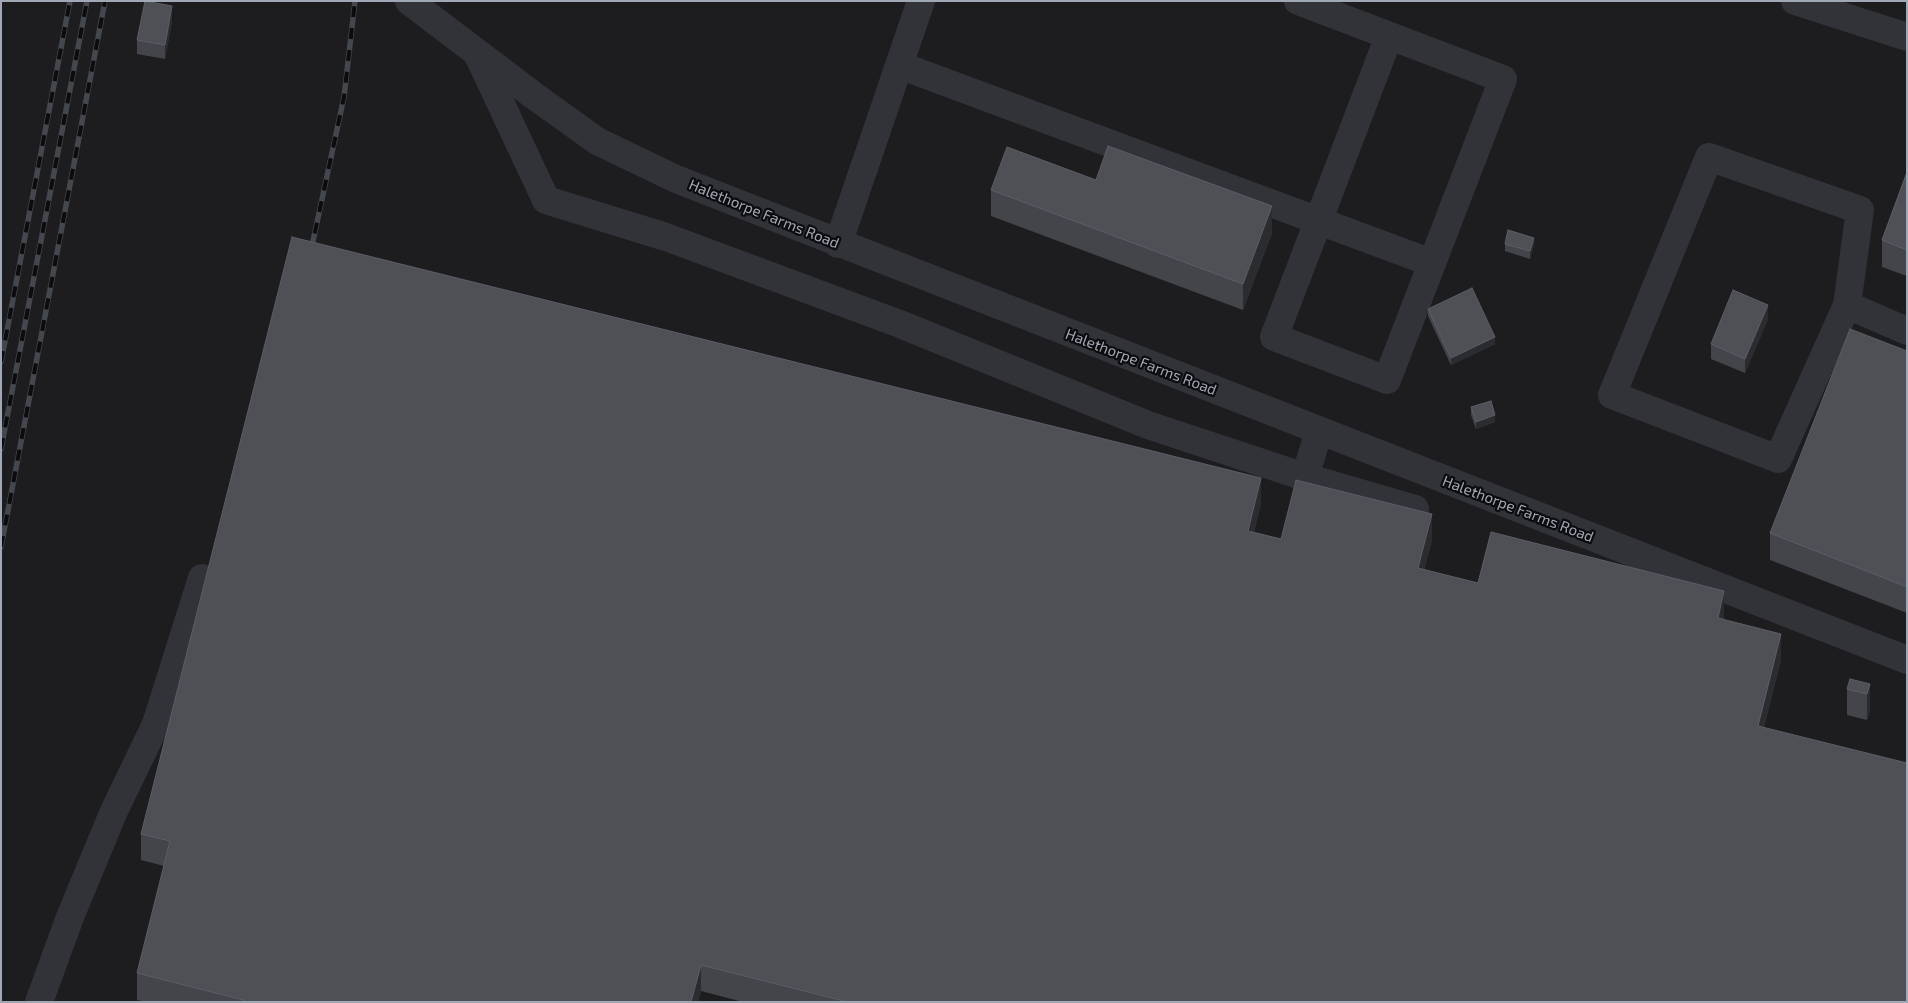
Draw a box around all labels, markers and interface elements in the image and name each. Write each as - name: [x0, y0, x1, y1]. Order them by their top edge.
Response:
- street label: Halethorpe Farms Road: [686, 176, 842, 252]
- street label: Halethorpe Farms Road: [1063, 325, 1219, 399]
- street label: Halethorpe Farms Road: [1440, 472, 1596, 546]

